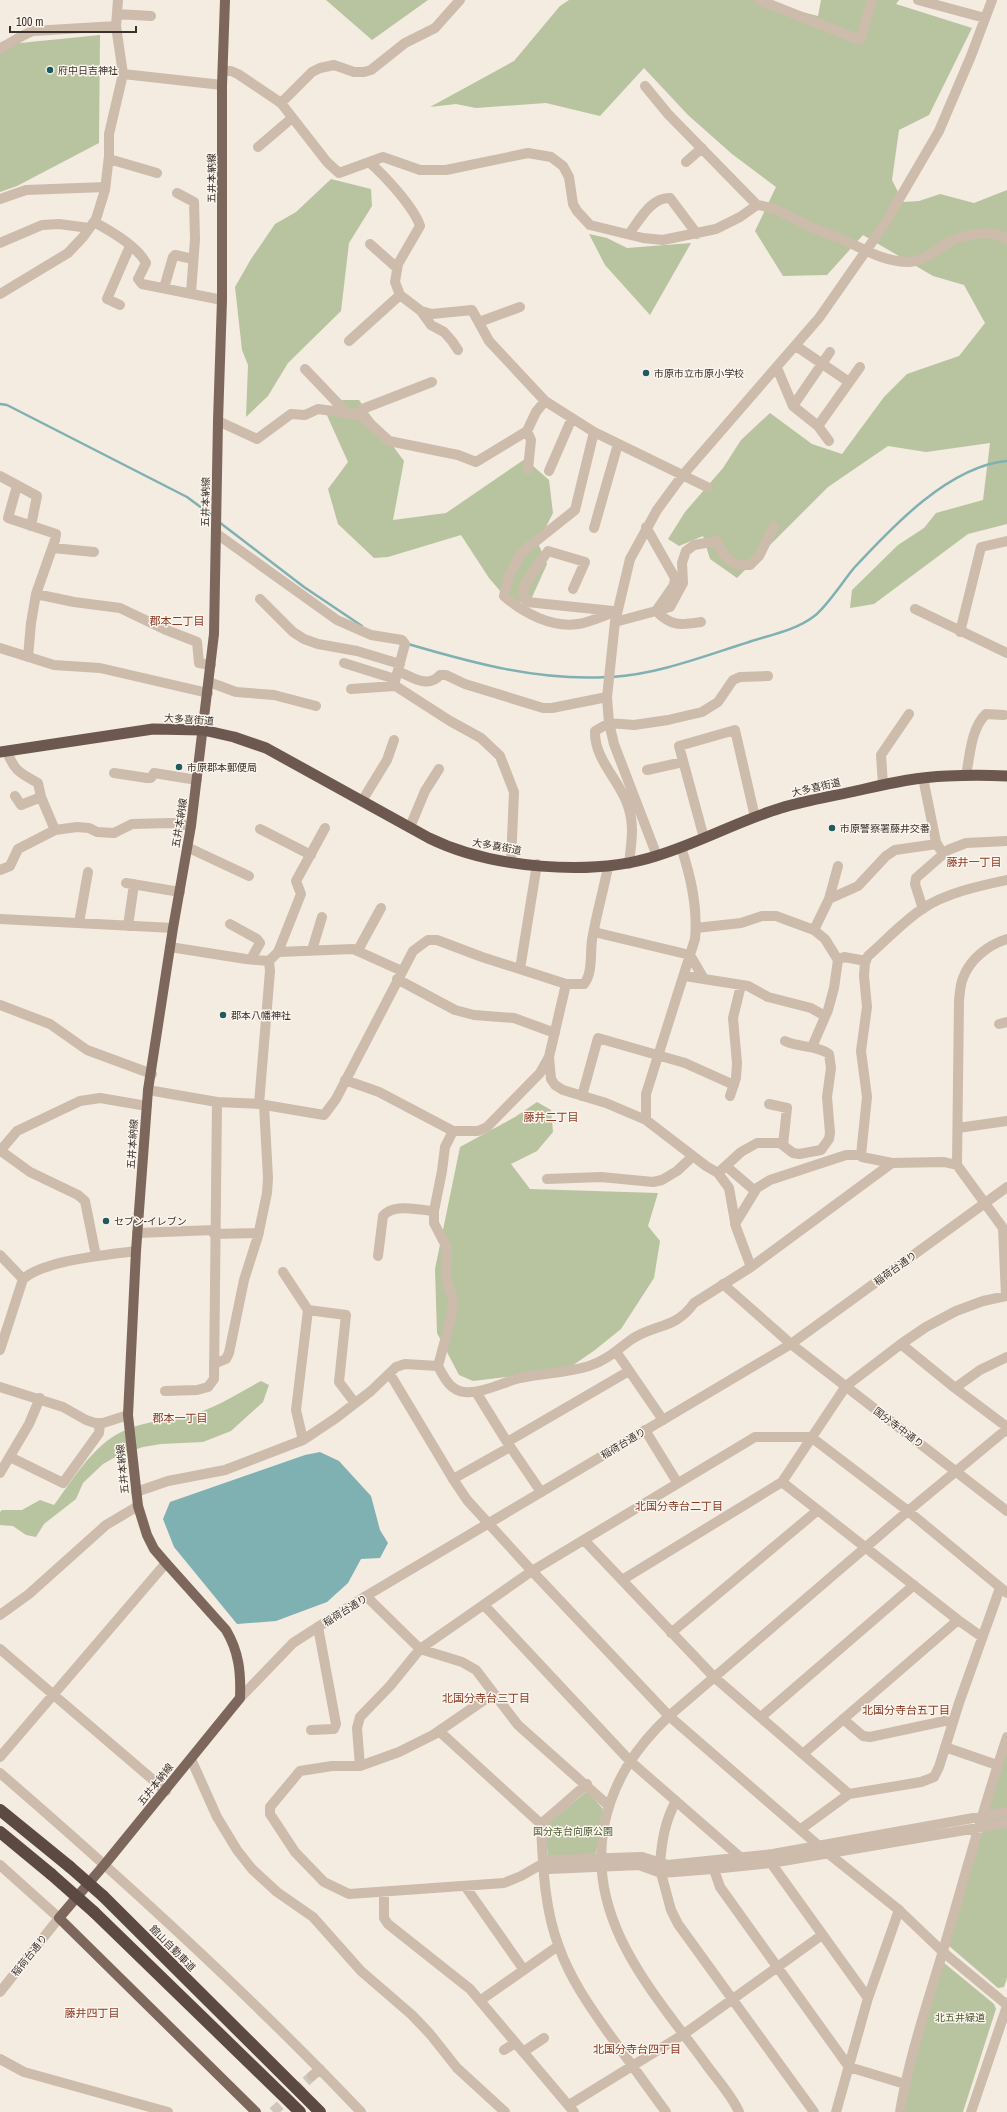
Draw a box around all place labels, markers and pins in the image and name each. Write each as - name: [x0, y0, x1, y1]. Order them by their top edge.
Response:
- place label: 府中日吉神社: [58, 64, 118, 77]
- marker: 府中日吉神社: [45, 65, 55, 75]
- place label: 市原市立市原小学校: [654, 367, 744, 380]
- marker: 市原市立市原小学校: [641, 368, 651, 378]
- place label: 市原郡本郵便局: [187, 761, 257, 774]
- marker: 市原郡本郵便局: [174, 762, 184, 772]
- place label: 市原警察署藤井交番: [840, 822, 930, 835]
- marker: 市原警察署藤井交番: [827, 823, 837, 833]
- place label: 郡本八幡神社: [231, 1009, 291, 1022]
- marker: 郡本八幡神社: [218, 1010, 228, 1020]
- place label: セブン-イレブン: [114, 1215, 187, 1228]
- marker: セブン-イレブン: [101, 1216, 111, 1226]

